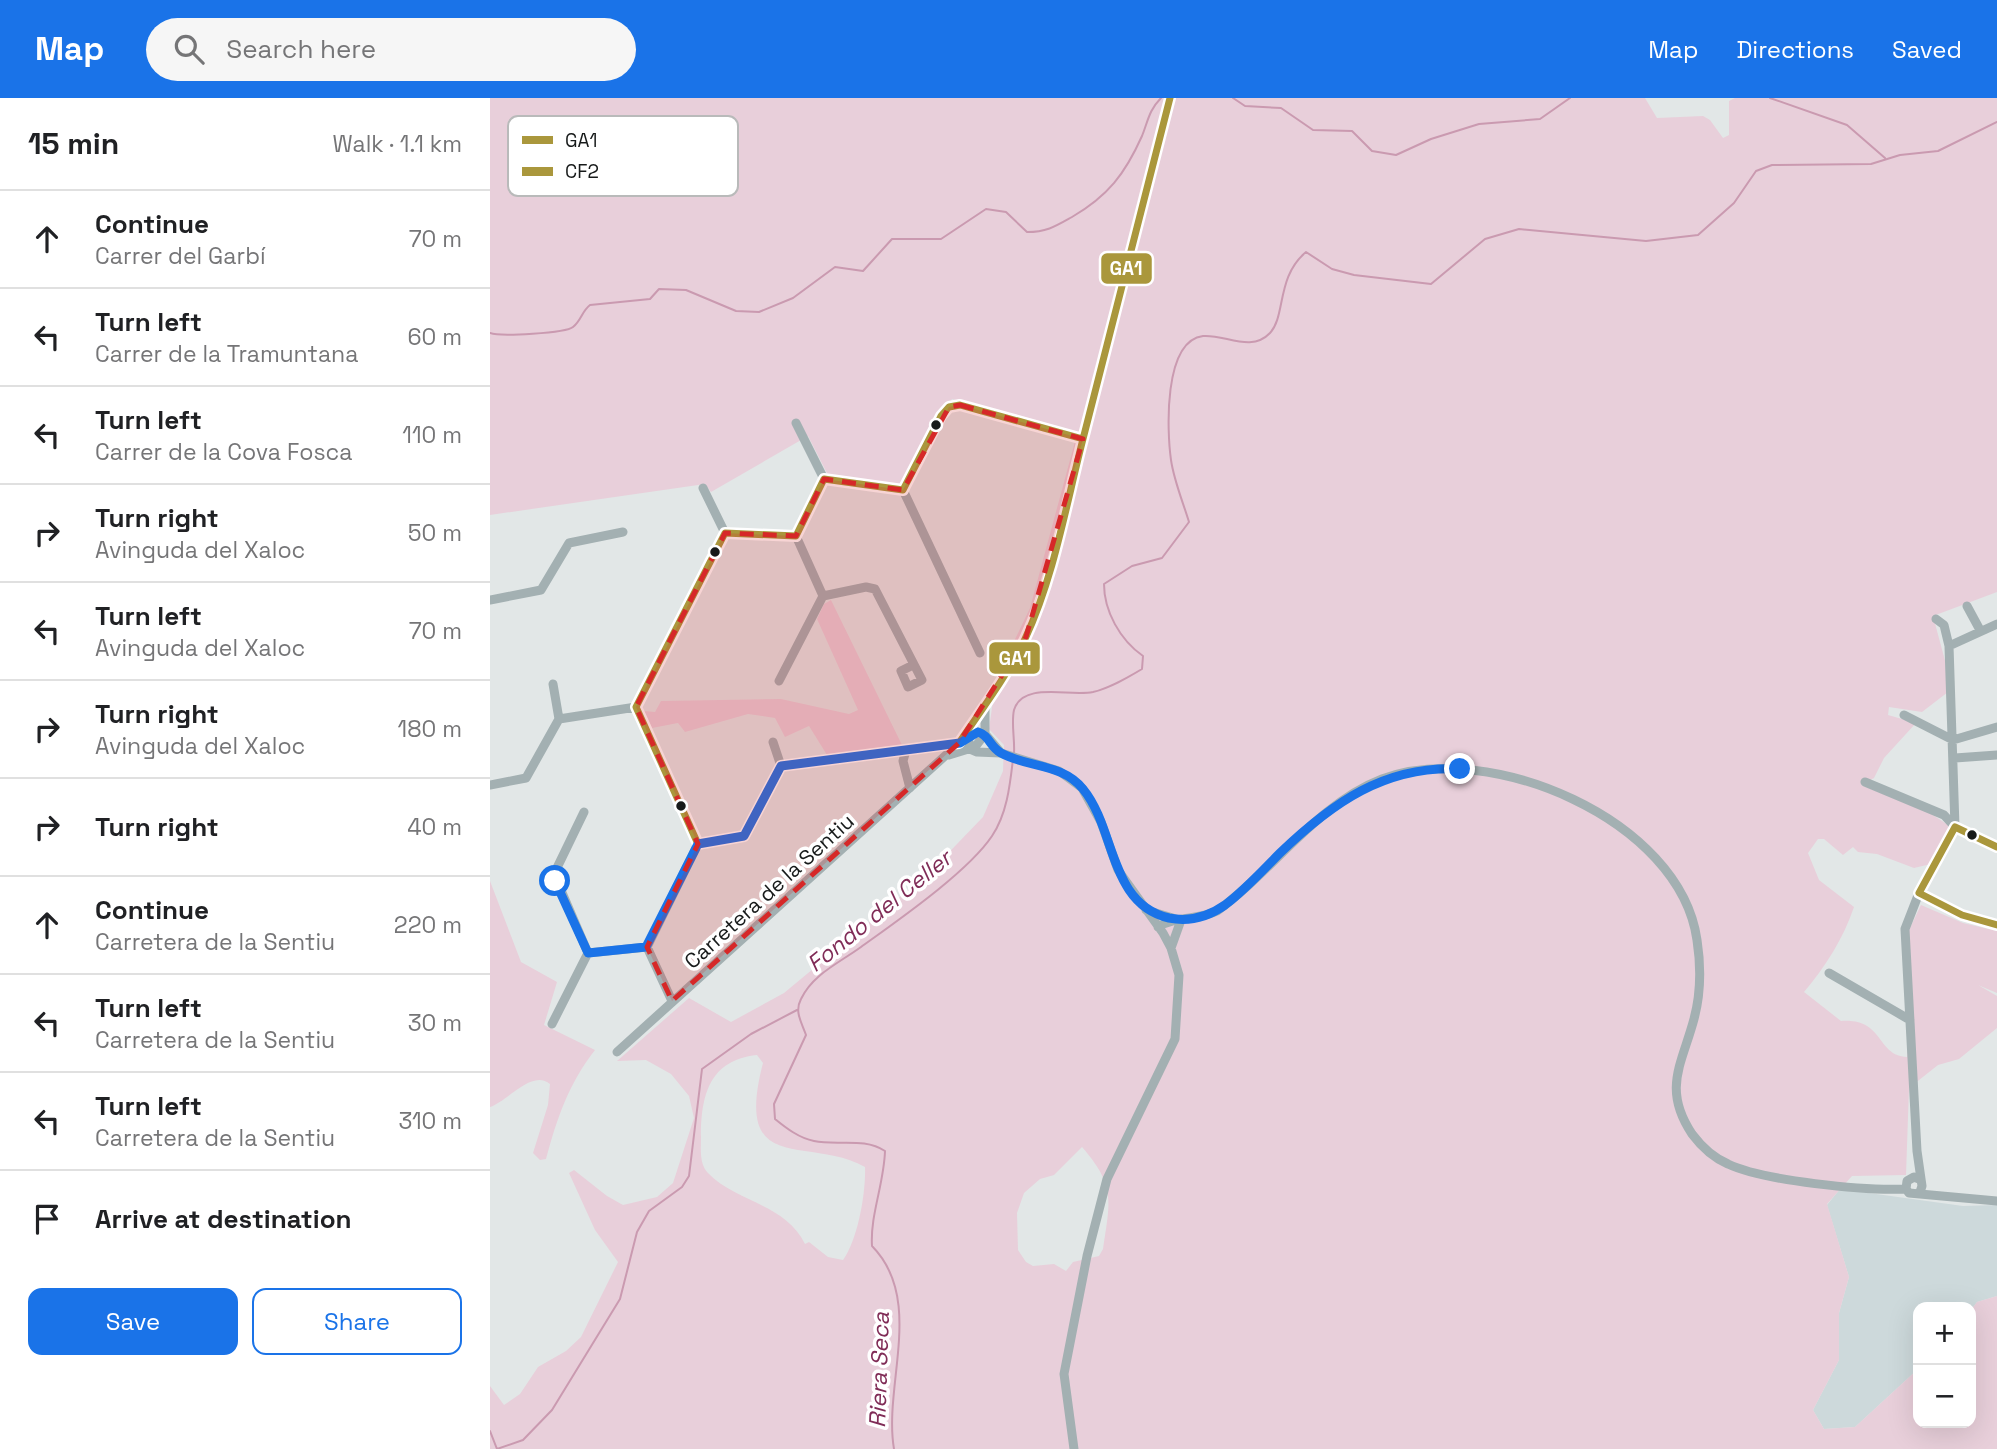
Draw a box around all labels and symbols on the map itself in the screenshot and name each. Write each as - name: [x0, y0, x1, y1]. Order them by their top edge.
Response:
- legend: [508, 116, 738, 196]
- text: GA1: [565, 128, 597, 153]
- text: CF2: [565, 159, 599, 184]
- line badge: GA1: [1100, 252, 1153, 285]
- text: GA1: [1109, 256, 1143, 281]
- unlabelled marker: [929, 418, 943, 432]
- unlabelled marker: [708, 545, 722, 559]
- line badge: GA1: [988, 641, 1041, 675]
- text: GA1: [998, 646, 1032, 671]
- route end: [1444, 753, 1475, 784]
- unlabelled marker: [674, 799, 688, 813]
- street label: Carretera de la Sentiu: [678, 808, 860, 974]
- unlabelled marker: [1965, 828, 1979, 842]
- water label: Fondo del Celler: [801, 842, 959, 978]
- route start: [539, 865, 570, 896]
- water label: Riera Seca: [862, 1311, 896, 1428]

